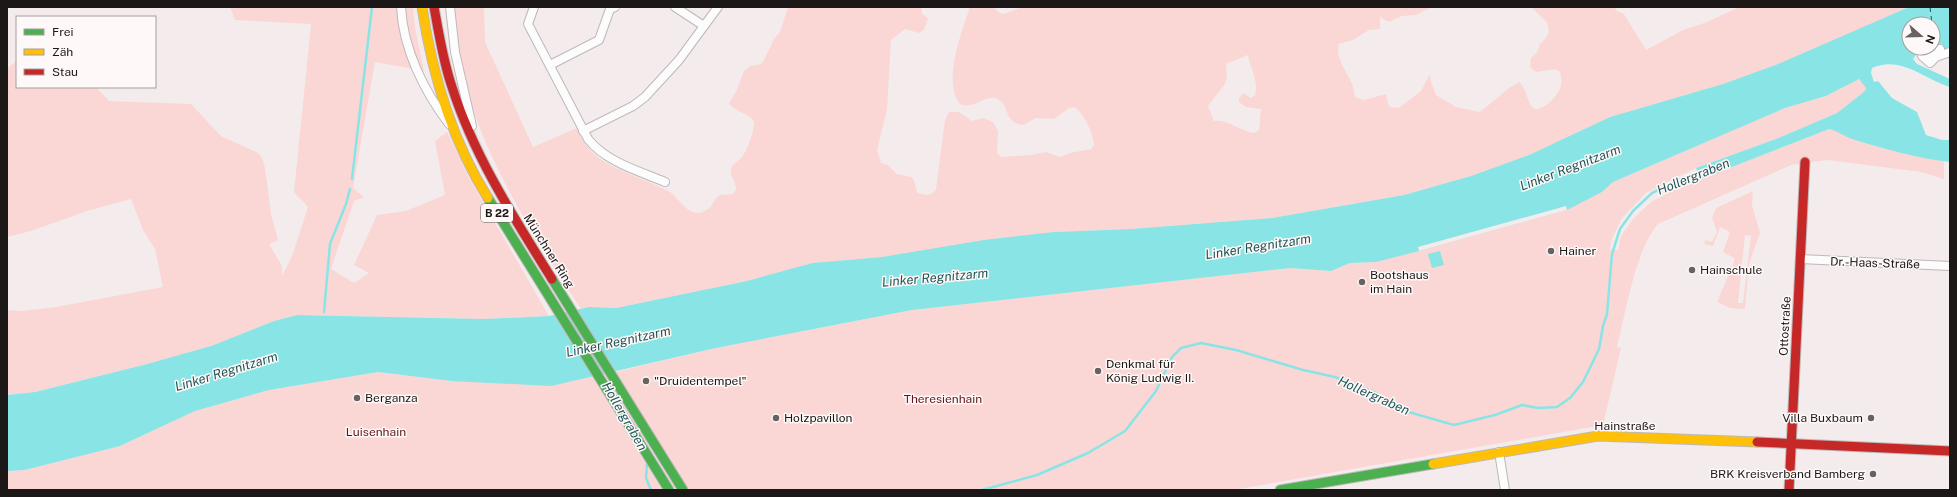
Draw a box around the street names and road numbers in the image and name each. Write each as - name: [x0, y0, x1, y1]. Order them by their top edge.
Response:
- road number: B 22: [481, 204, 513, 222]
- street label: Münchner Ring: [521, 211, 577, 291]
- street label: Dr.-Haas-Straße: [1830, 254, 1920, 272]
- street label: Ottostraße: [1776, 296, 1794, 356]
- street label: Hainstraße: [1594, 419, 1656, 433]

